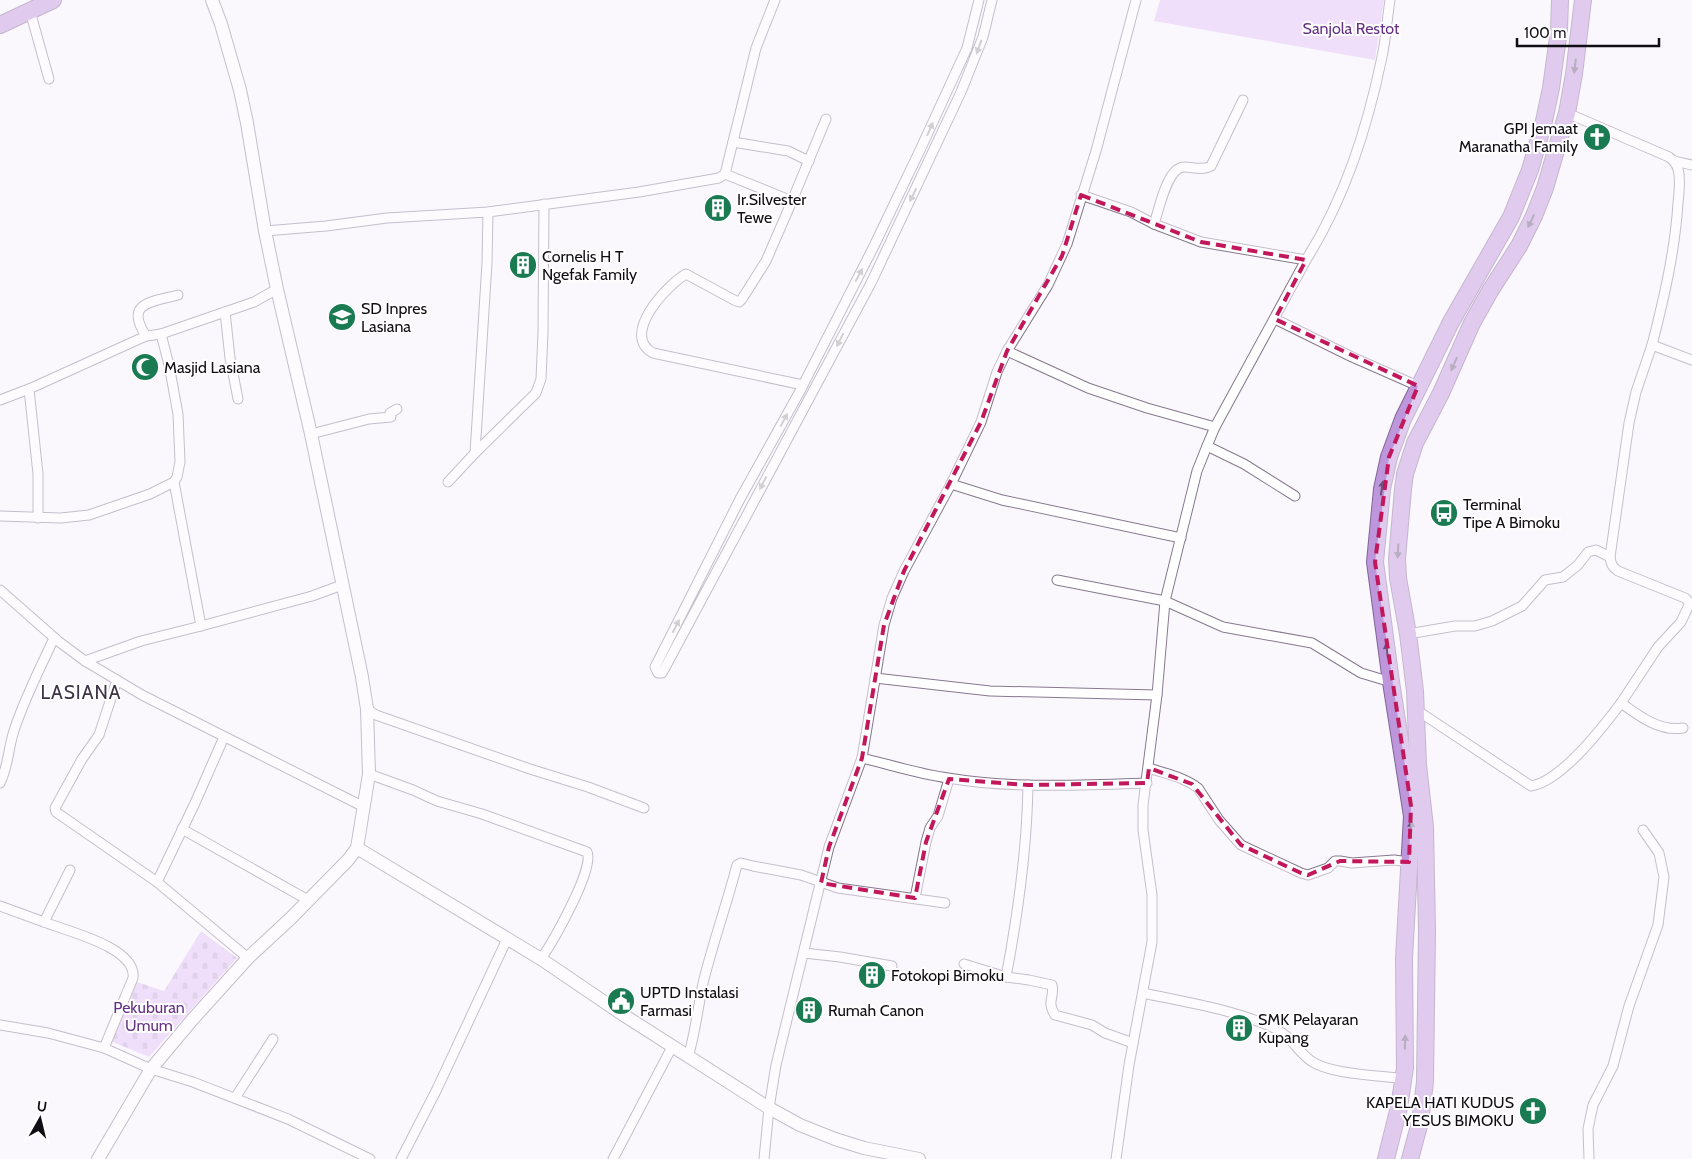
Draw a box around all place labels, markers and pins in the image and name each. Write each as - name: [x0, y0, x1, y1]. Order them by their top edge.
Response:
- place label: GPI Jemaat Maranatha Family: [1459, 119, 1579, 156]
- church icon: GPI Jemaat Maranatha Family: [1582, 122, 1612, 152]
- place label: Ir.Silvester Tewe: [737, 190, 807, 227]
- building icon: Ir.Silvester Tewe: [703, 193, 733, 223]
- place label: Cornelis H T Ngefak Family: [542, 247, 637, 284]
- building icon: Cornelis H T Ngefak Family: [508, 250, 538, 280]
- place label: SD Inpres Lasiana: [361, 299, 427, 336]
- school or university icon: SD Inpres Lasiana: [327, 302, 357, 332]
- mosque icon: Masjid Lasiana: [130, 352, 160, 382]
- place label: Masjid Lasiana: [164, 358, 261, 377]
- place label: Terminal Tipe A Bimoku: [1463, 495, 1560, 532]
- bus stop icon: Terminal Tipe A Bimoku: [1429, 498, 1459, 528]
- building icon: Fotokopi Bimoku: [857, 960, 887, 990]
- place label: Fotokopi Bimoku: [891, 966, 1004, 985]
- place label: UPTD Instalasi Farmasi: [640, 983, 739, 1020]
- public building icon: UPTD Instalasi Farmasi: [606, 986, 636, 1016]
- building icon: Rumah Canon: [794, 995, 824, 1025]
- place label: Rumah Canon: [828, 1001, 924, 1020]
- place label: SMK Pelayaran Kupang: [1258, 1010, 1358, 1047]
- building icon: SMK Pelayaran Kupang: [1224, 1013, 1254, 1043]
- place label: KAPELA HATI KUDUS YESUS BIMOKU: [1366, 1093, 1514, 1130]
- church icon: KAPELA HATI KUDUS YESUS BIMOKU: [1518, 1096, 1548, 1126]

